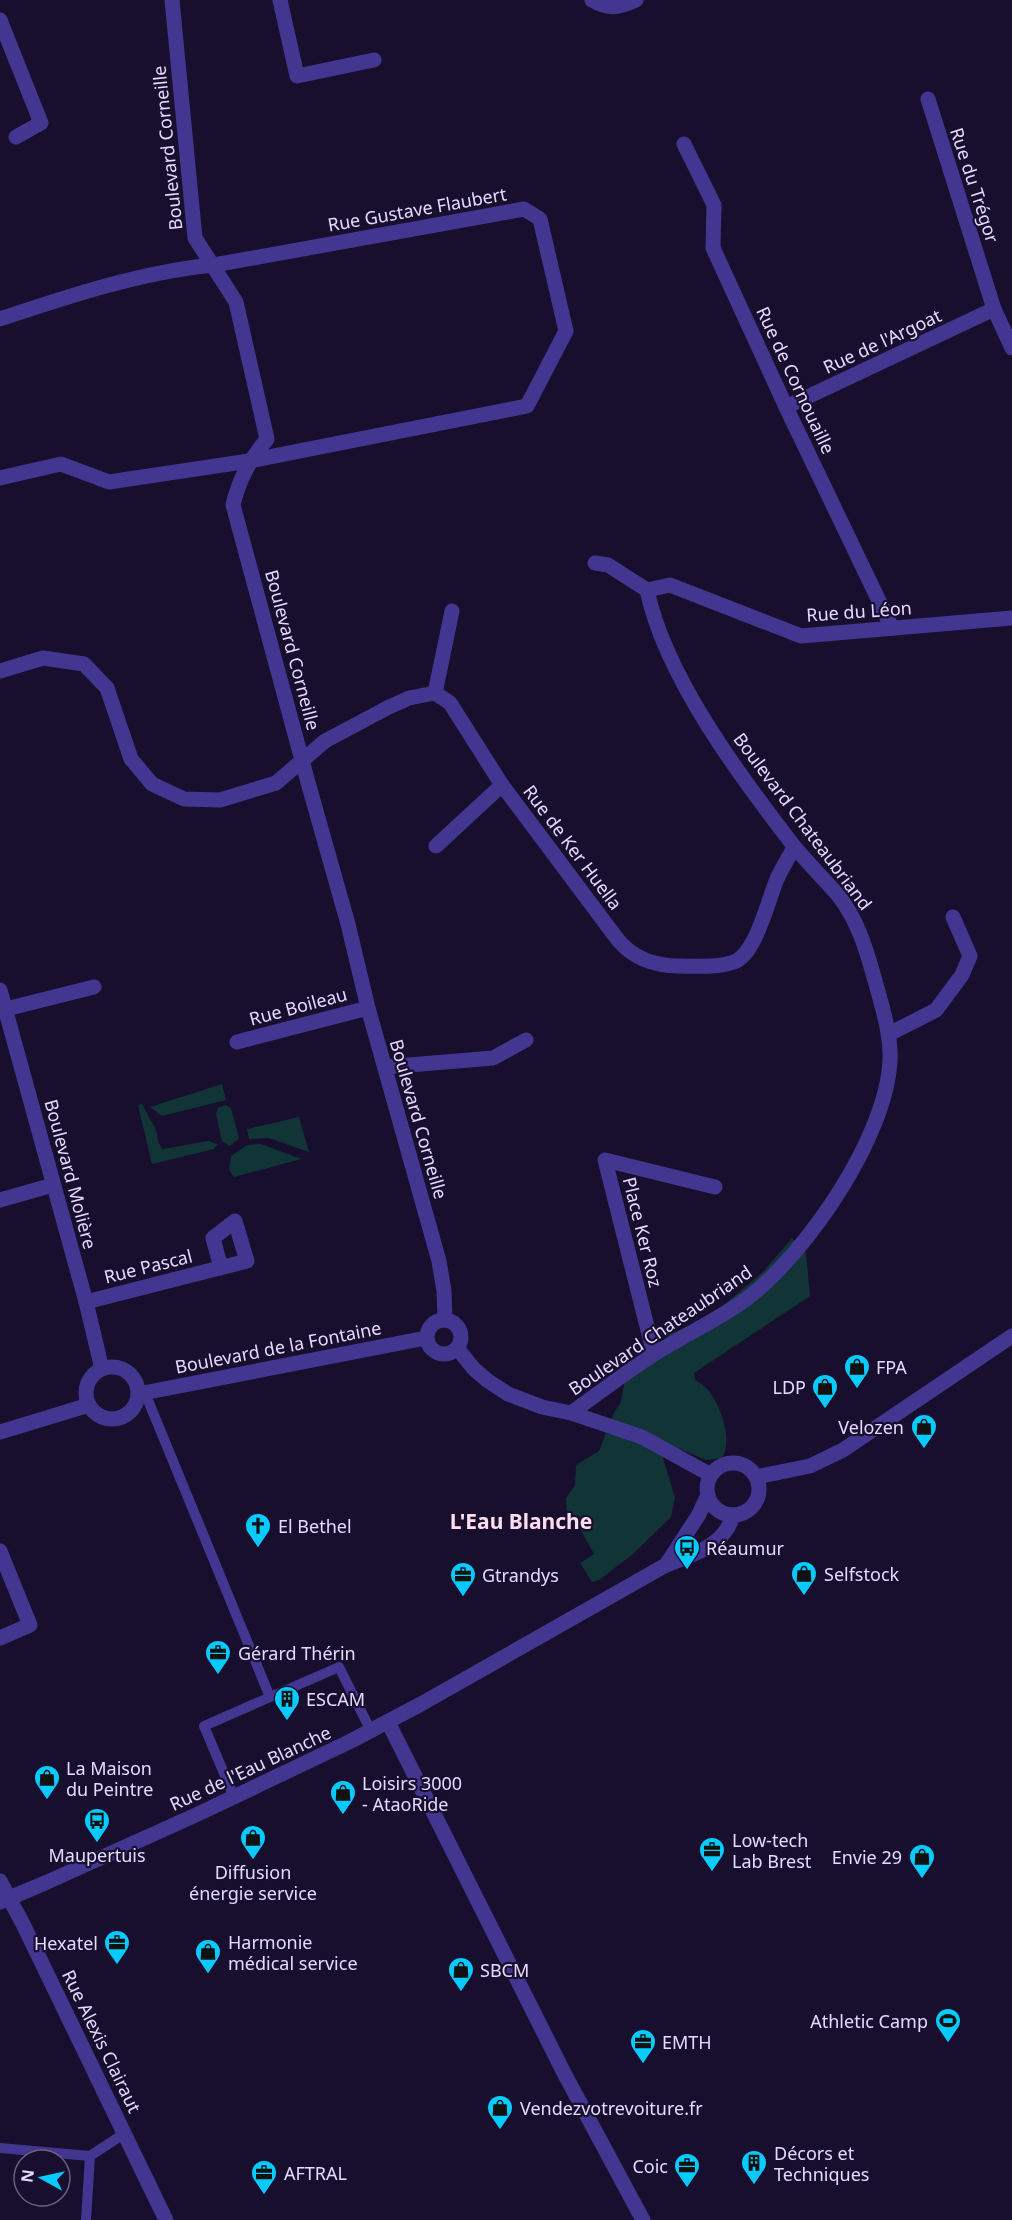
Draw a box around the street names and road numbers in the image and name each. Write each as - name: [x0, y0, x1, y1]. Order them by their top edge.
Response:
- street label: Boulevard Corneille: [146, 65, 188, 231]
- street label: Rue du Trégor: [945, 124, 1005, 246]
- street label: Rue Gustave Flaubert: [326, 181, 509, 237]
- street label: Rue de Cornouaille: [751, 302, 841, 458]
- street label: Rue de l'Argoat: [819, 303, 945, 379]
- street label: Boulevard Corneille: [260, 567, 326, 733]
- street label: Rue du Léon: [805, 595, 913, 627]
- street label: Boulevard Chateaubriand: [728, 727, 878, 915]
- street label: Rue de Ker Huella: [518, 780, 628, 914]
- street label: Rue Boileau: [246, 981, 350, 1031]
- street label: Boulevard Corneille: [385, 1036, 453, 1202]
- street label: Boulevard Molière: [39, 1096, 103, 1252]
- street label: Place Ker Roz: [618, 1174, 668, 1290]
- street label: Rue Pascal: [101, 1243, 195, 1289]
- street label: Boulevard Chateaubriand: [564, 1260, 756, 1400]
- street label: Boulevard de la Fontaine: [173, 1315, 383, 1379]
- street label: Rue de l'Eau Blanche: [166, 1720, 334, 1816]
- street label: Rue Alexis Clairaut: [57, 1966, 147, 2117]

